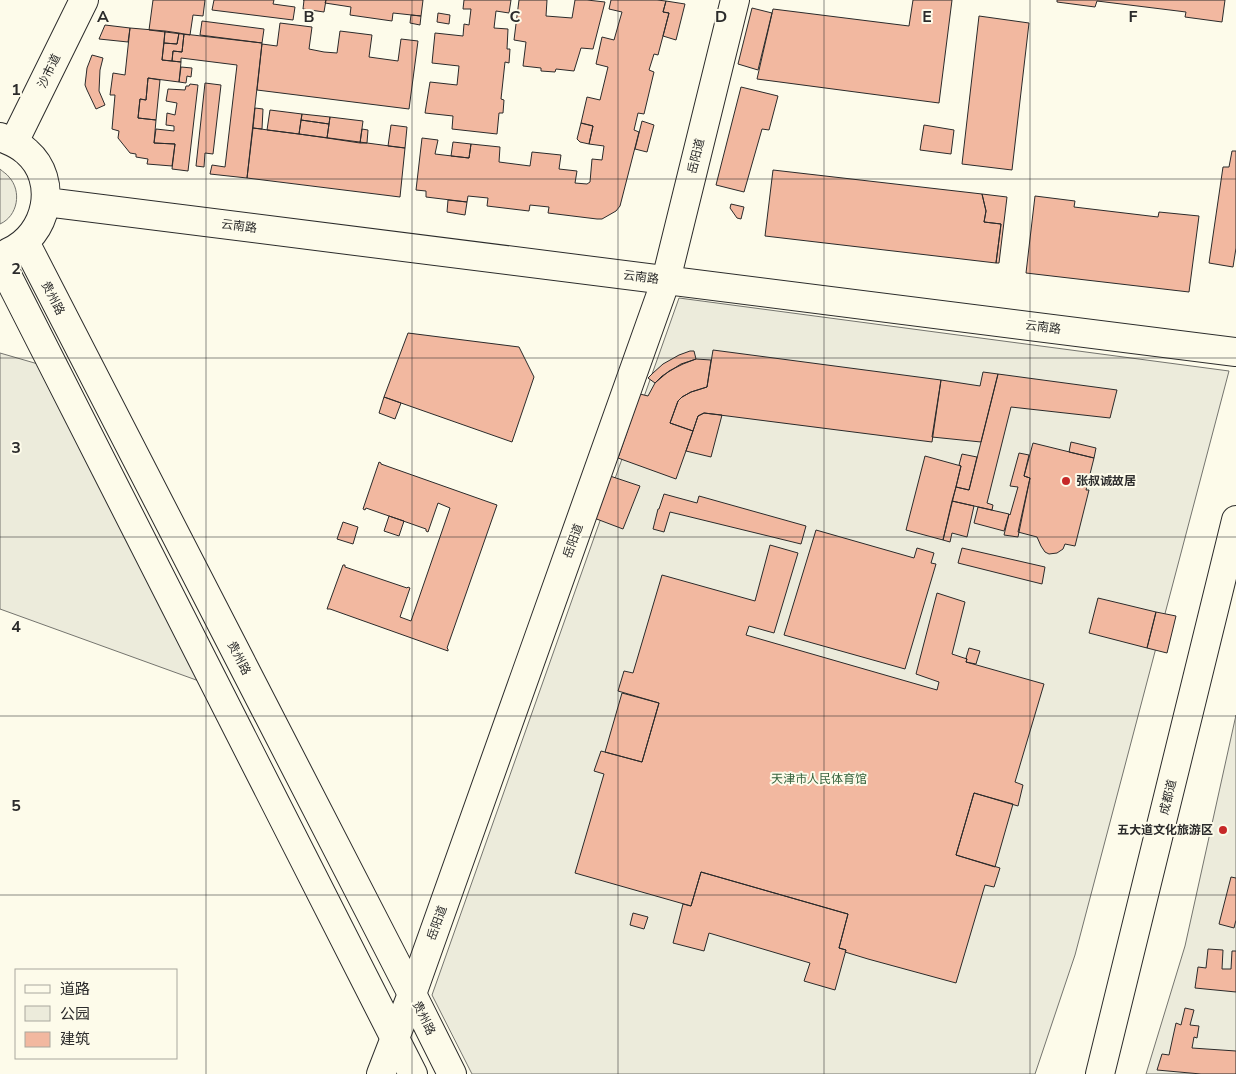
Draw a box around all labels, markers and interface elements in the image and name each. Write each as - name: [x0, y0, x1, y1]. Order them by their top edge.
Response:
- text: A: [97, 6, 109, 28]
- text: B: [303, 6, 315, 28]
- text: C: [510, 6, 521, 28]
- text: D: [715, 6, 727, 28]
- text: E: [922, 6, 932, 28]
- text: F: [1129, 6, 1138, 28]
- street label: 沙市道: [34, 51, 64, 91]
- text: 1: [11, 79, 21, 101]
- street label: 岳阳道: [684, 137, 708, 175]
- street label: 云南路: [220, 216, 258, 236]
- text: 2: [11, 258, 21, 280]
- street label: 云南路: [622, 267, 660, 287]
- street label: 贵州路: [38, 278, 68, 318]
- street label: 云南路: [1024, 317, 1062, 337]
- text: 3: [11, 437, 21, 459]
- place label: 张叔诚故居: [1076, 473, 1136, 489]
- marker: 张叔诚故居: [1060, 475, 1072, 487]
- street label: 岳阳道: [559, 521, 587, 561]
- text: 4: [11, 616, 21, 638]
- street label: 贵州路: [224, 638, 254, 678]
- park label: 天津市人民体育馆: [771, 771, 867, 787]
- street label: 成都道: [1156, 778, 1180, 816]
- text: 5: [11, 795, 21, 817]
- place label: 五大道文化旅游区: [1117, 822, 1213, 838]
- marker: 五大道文化旅游区: [1217, 824, 1229, 836]
- street label: 岳阳道: [423, 903, 451, 943]
- legend: [15, 969, 178, 1059]
- text: 道路: [60, 979, 90, 999]
- street label: 贵州路: [409, 998, 439, 1038]
- text: 公园: [60, 1004, 90, 1024]
- text: 建筑: [60, 1029, 90, 1049]

